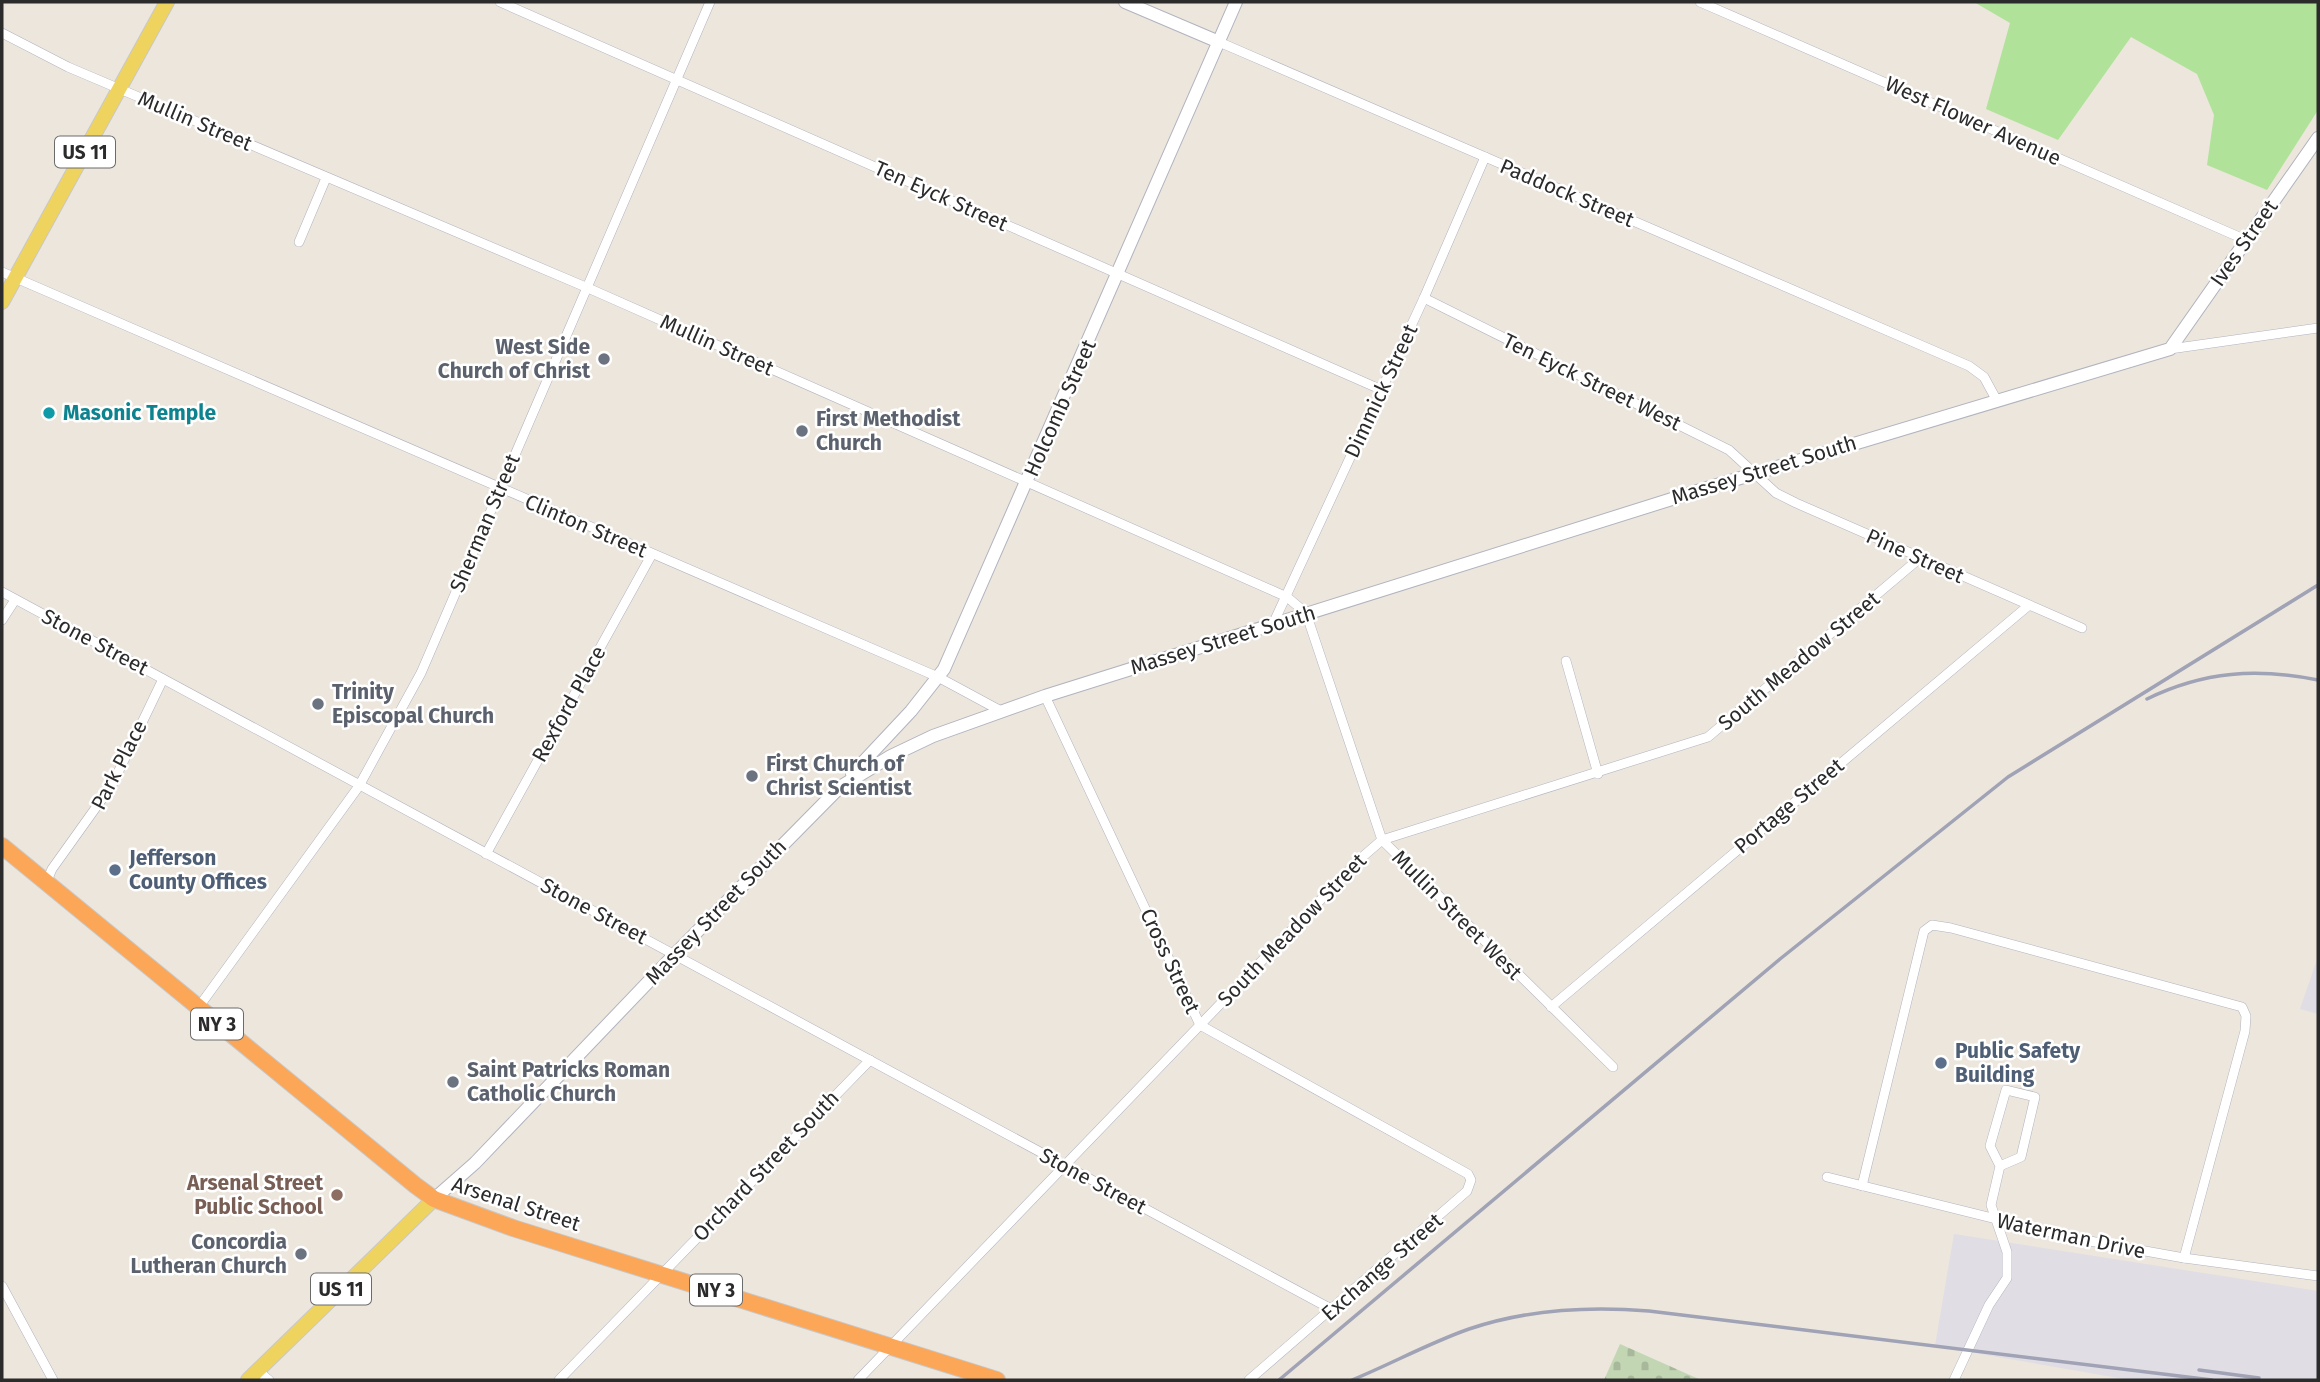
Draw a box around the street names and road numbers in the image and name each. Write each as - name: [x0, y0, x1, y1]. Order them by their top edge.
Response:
- street label: West Flower Avenue: [1881, 71, 2065, 171]
- street label: Mullin Street: [134, 85, 256, 157]
- road number: US 11: [55, 136, 115, 168]
- street label: Paddock Street: [1496, 153, 1638, 233]
- street label: Ten Eyck Street: [870, 155, 1012, 237]
- street label: Ives Street: [2205, 194, 2284, 292]
- street label: Mullin Street: [656, 308, 778, 382]
- street label: Dimmick Street: [1339, 320, 1424, 462]
- street label: Ten Eyck Street West: [1499, 328, 1686, 437]
- street label: Holcomb Street: [1018, 335, 1102, 481]
- street label: Massey Street South: [1668, 429, 1860, 511]
- street label: Sherman Street: [444, 450, 526, 596]
- street label: Clinton Street: [521, 489, 651, 564]
- street label: Pine Street: [1862, 523, 1968, 589]
- street label: South Meadow Street: [1713, 586, 1885, 736]
- street label: Massey Street South: [1127, 599, 1319, 681]
- street label: Stone Street: [37, 603, 153, 681]
- street label: Rexford Place: [526, 641, 612, 767]
- street label: Park Place: [85, 716, 153, 814]
- street label: Portage Street: [1729, 752, 1849, 859]
- street label: Massey Street South: [640, 834, 792, 990]
- street label: Mullin Street West: [1387, 845, 1528, 986]
- street label: South Meadow Street: [1212, 848, 1372, 1012]
- street label: Stone Street: [536, 872, 652, 950]
- street label: Cross Street: [1134, 904, 1206, 1018]
- road number: NY 3: [191, 1008, 243, 1040]
- street label: Orchard Street South: [687, 1085, 845, 1247]
- street label: Stone Street: [1035, 1142, 1151, 1220]
- street label: Arsenal Street: [449, 1171, 584, 1237]
- street label: Exchange Street: [1316, 1207, 1448, 1327]
- street label: Waterman Drive: [1994, 1208, 2148, 1264]
- road number: US 11: [311, 1274, 371, 1304]
- road number: NY 3: [690, 1274, 742, 1306]

